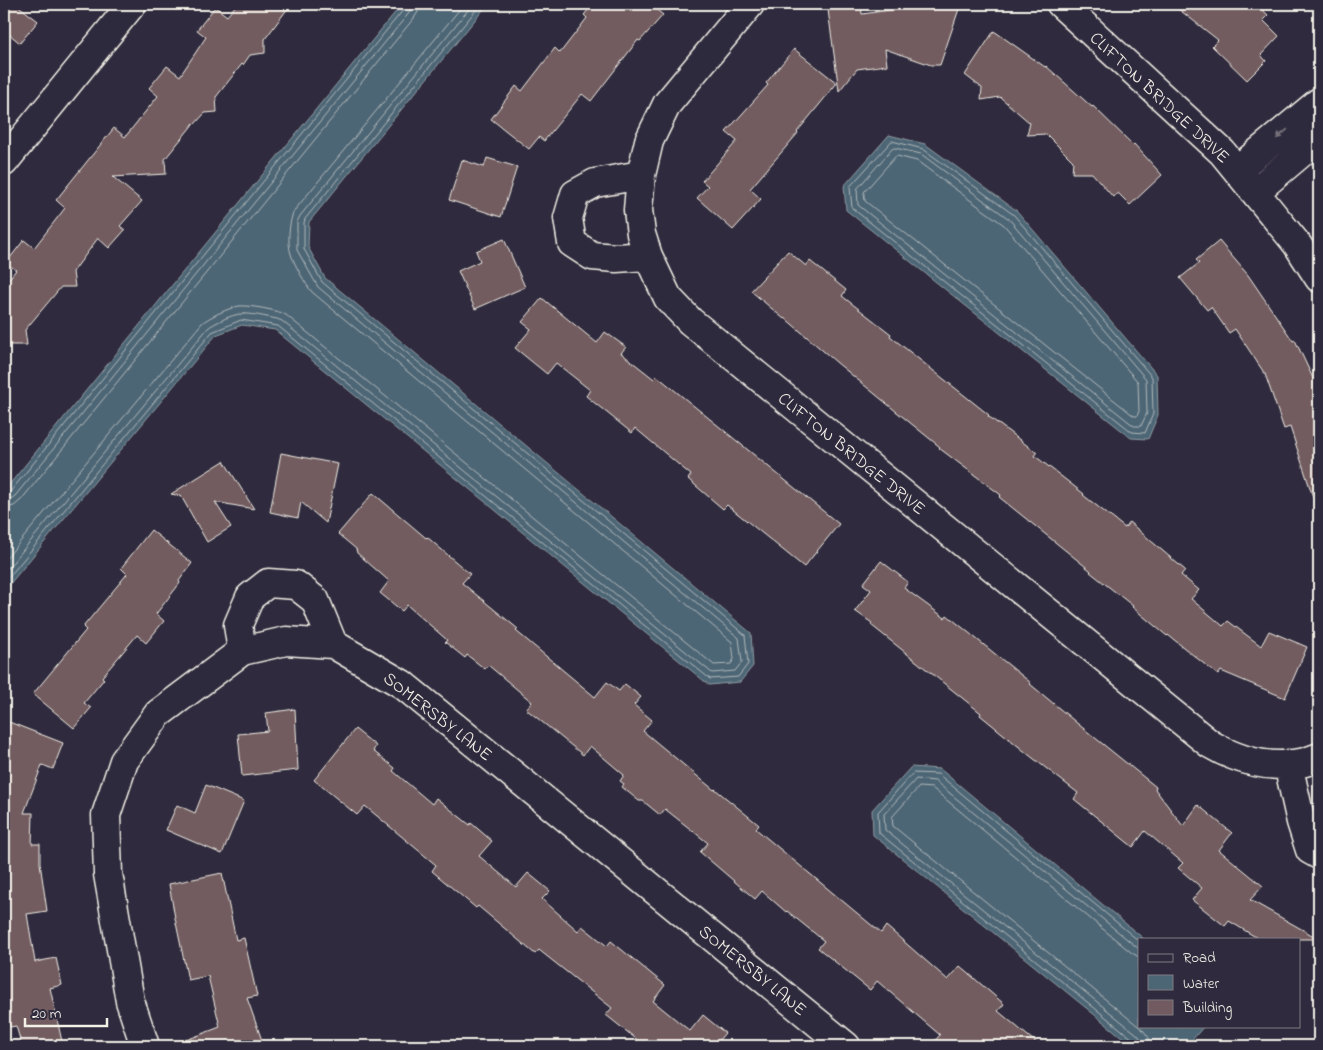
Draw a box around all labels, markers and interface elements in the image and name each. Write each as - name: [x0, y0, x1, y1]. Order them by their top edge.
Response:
- street label: CLIFTON BRIDGE DRIVE: [1083, 27, 1235, 170]
- one-way arrow: [1275, 128, 1288, 139]
- street label: CLIFTON BRIDGE DRIVE: [771, 387, 930, 522]
- street label: SOMERSBY LANE: [377, 667, 497, 769]
- street label: SOMERSBY LANE: [692, 920, 811, 1023]
- legend: [1138, 938, 1300, 1028]
- text: Road: [1183, 947, 1216, 969]
- text: Water: [1183, 973, 1219, 995]
- scale bar: [25, 995, 108, 1027]
- text: Building: [1182, 997, 1232, 1020]
- text: 20 m: [32, 1003, 62, 1025]

